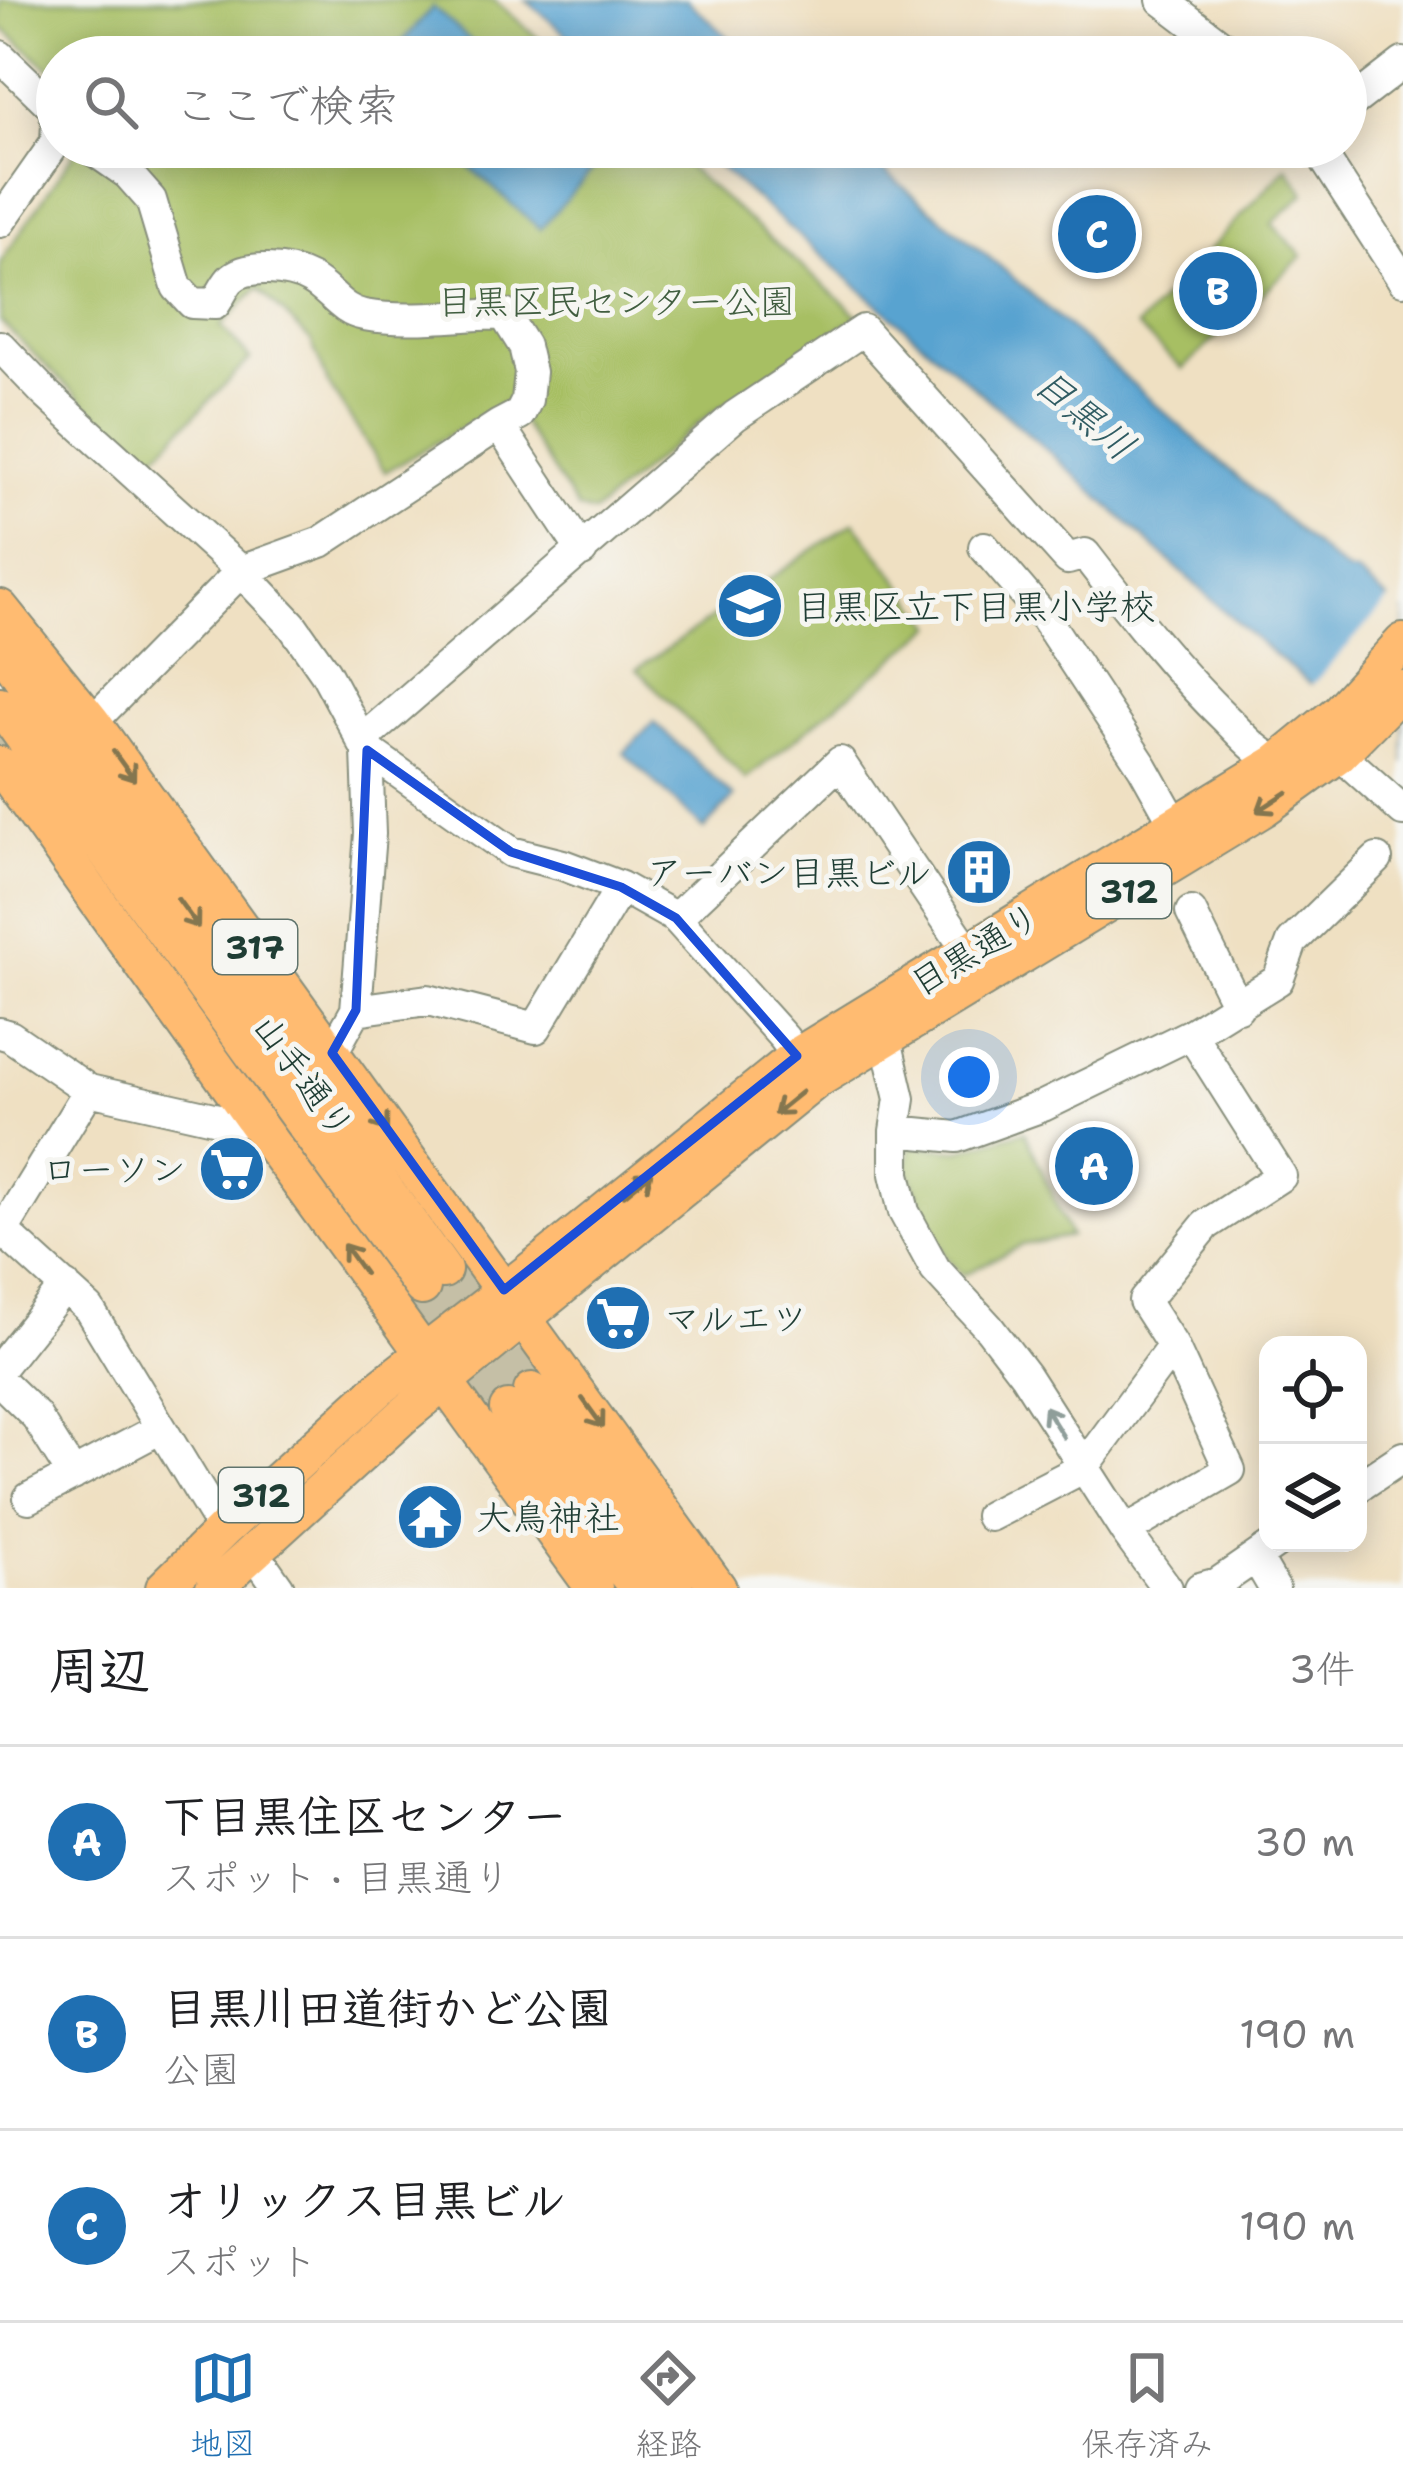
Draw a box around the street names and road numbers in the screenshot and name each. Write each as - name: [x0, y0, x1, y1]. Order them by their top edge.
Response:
- road number: 312: [1087, 864, 1171, 918]
- street label: 目黒通り: [901, 891, 1050, 1008]
- road number: 317: [213, 920, 297, 974]
- street label: 山手通り: [241, 1004, 366, 1149]
- road number: 312: [219, 1468, 303, 1522]

